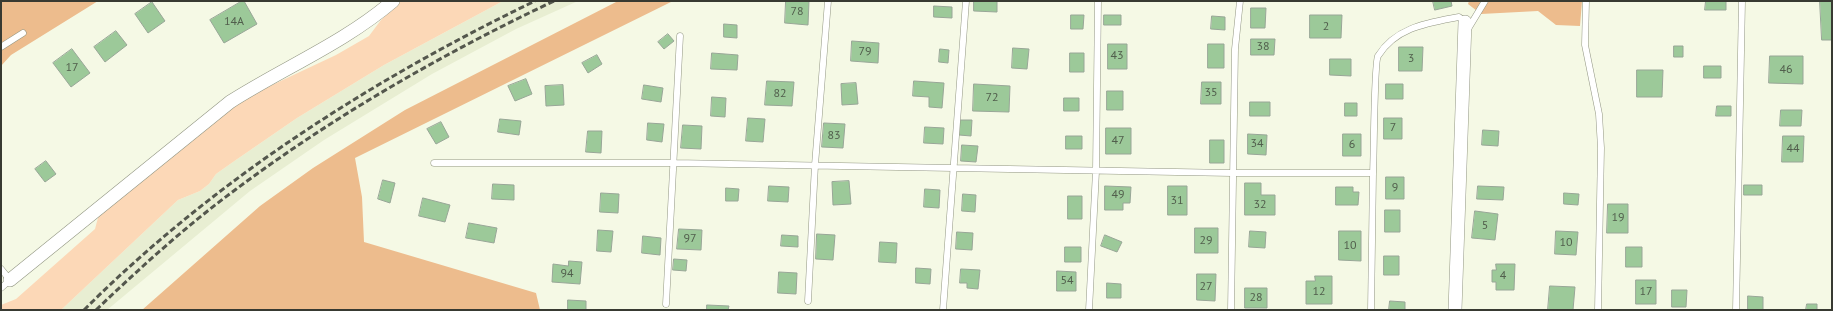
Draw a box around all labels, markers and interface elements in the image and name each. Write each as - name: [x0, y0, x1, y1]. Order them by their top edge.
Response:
- house number: 78: [790, 5, 804, 19]
- house number: 14А: [224, 15, 244, 29]
- house number: 2: [1323, 20, 1329, 34]
- house number: 38: [1256, 40, 1270, 54]
- house number: 79: [858, 45, 872, 59]
- house number: 43: [1110, 49, 1124, 63]
- house number: 3: [1408, 52, 1414, 66]
- house number: 17: [65, 61, 79, 75]
- house number: 46: [1779, 63, 1793, 77]
- house number: 35: [1204, 86, 1218, 100]
- house number: 82: [773, 87, 787, 101]
- house number: 72: [985, 91, 999, 105]
- house number: 7: [1390, 121, 1396, 135]
- house number: 83: [827, 129, 841, 143]
- house number: 47: [1111, 134, 1125, 148]
- house number: 34: [1250, 137, 1264, 151]
- house number: 6: [1349, 138, 1355, 152]
- house number: 44: [1786, 142, 1800, 156]
- house number: 9: [1392, 181, 1398, 195]
- house number: 49: [1111, 188, 1125, 202]
- house number: 31: [1170, 194, 1184, 208]
- house number: 32: [1253, 198, 1267, 212]
- house number: 19: [1611, 211, 1625, 225]
- house number: 5: [1482, 219, 1488, 233]
- house number: 97: [683, 232, 697, 246]
- house number: 29: [1199, 234, 1213, 248]
- house number: 10: [1559, 236, 1573, 250]
- house number: 10: [1343, 239, 1357, 253]
- house number: 94: [560, 267, 574, 281]
- house number: 4: [1500, 269, 1506, 283]
- house number: 54: [1060, 274, 1074, 288]
- house number: 27: [1199, 280, 1213, 294]
- house number: 12: [1312, 285, 1326, 299]
- house number: 17: [1639, 285, 1653, 299]
- house number: 28: [1249, 291, 1263, 305]

